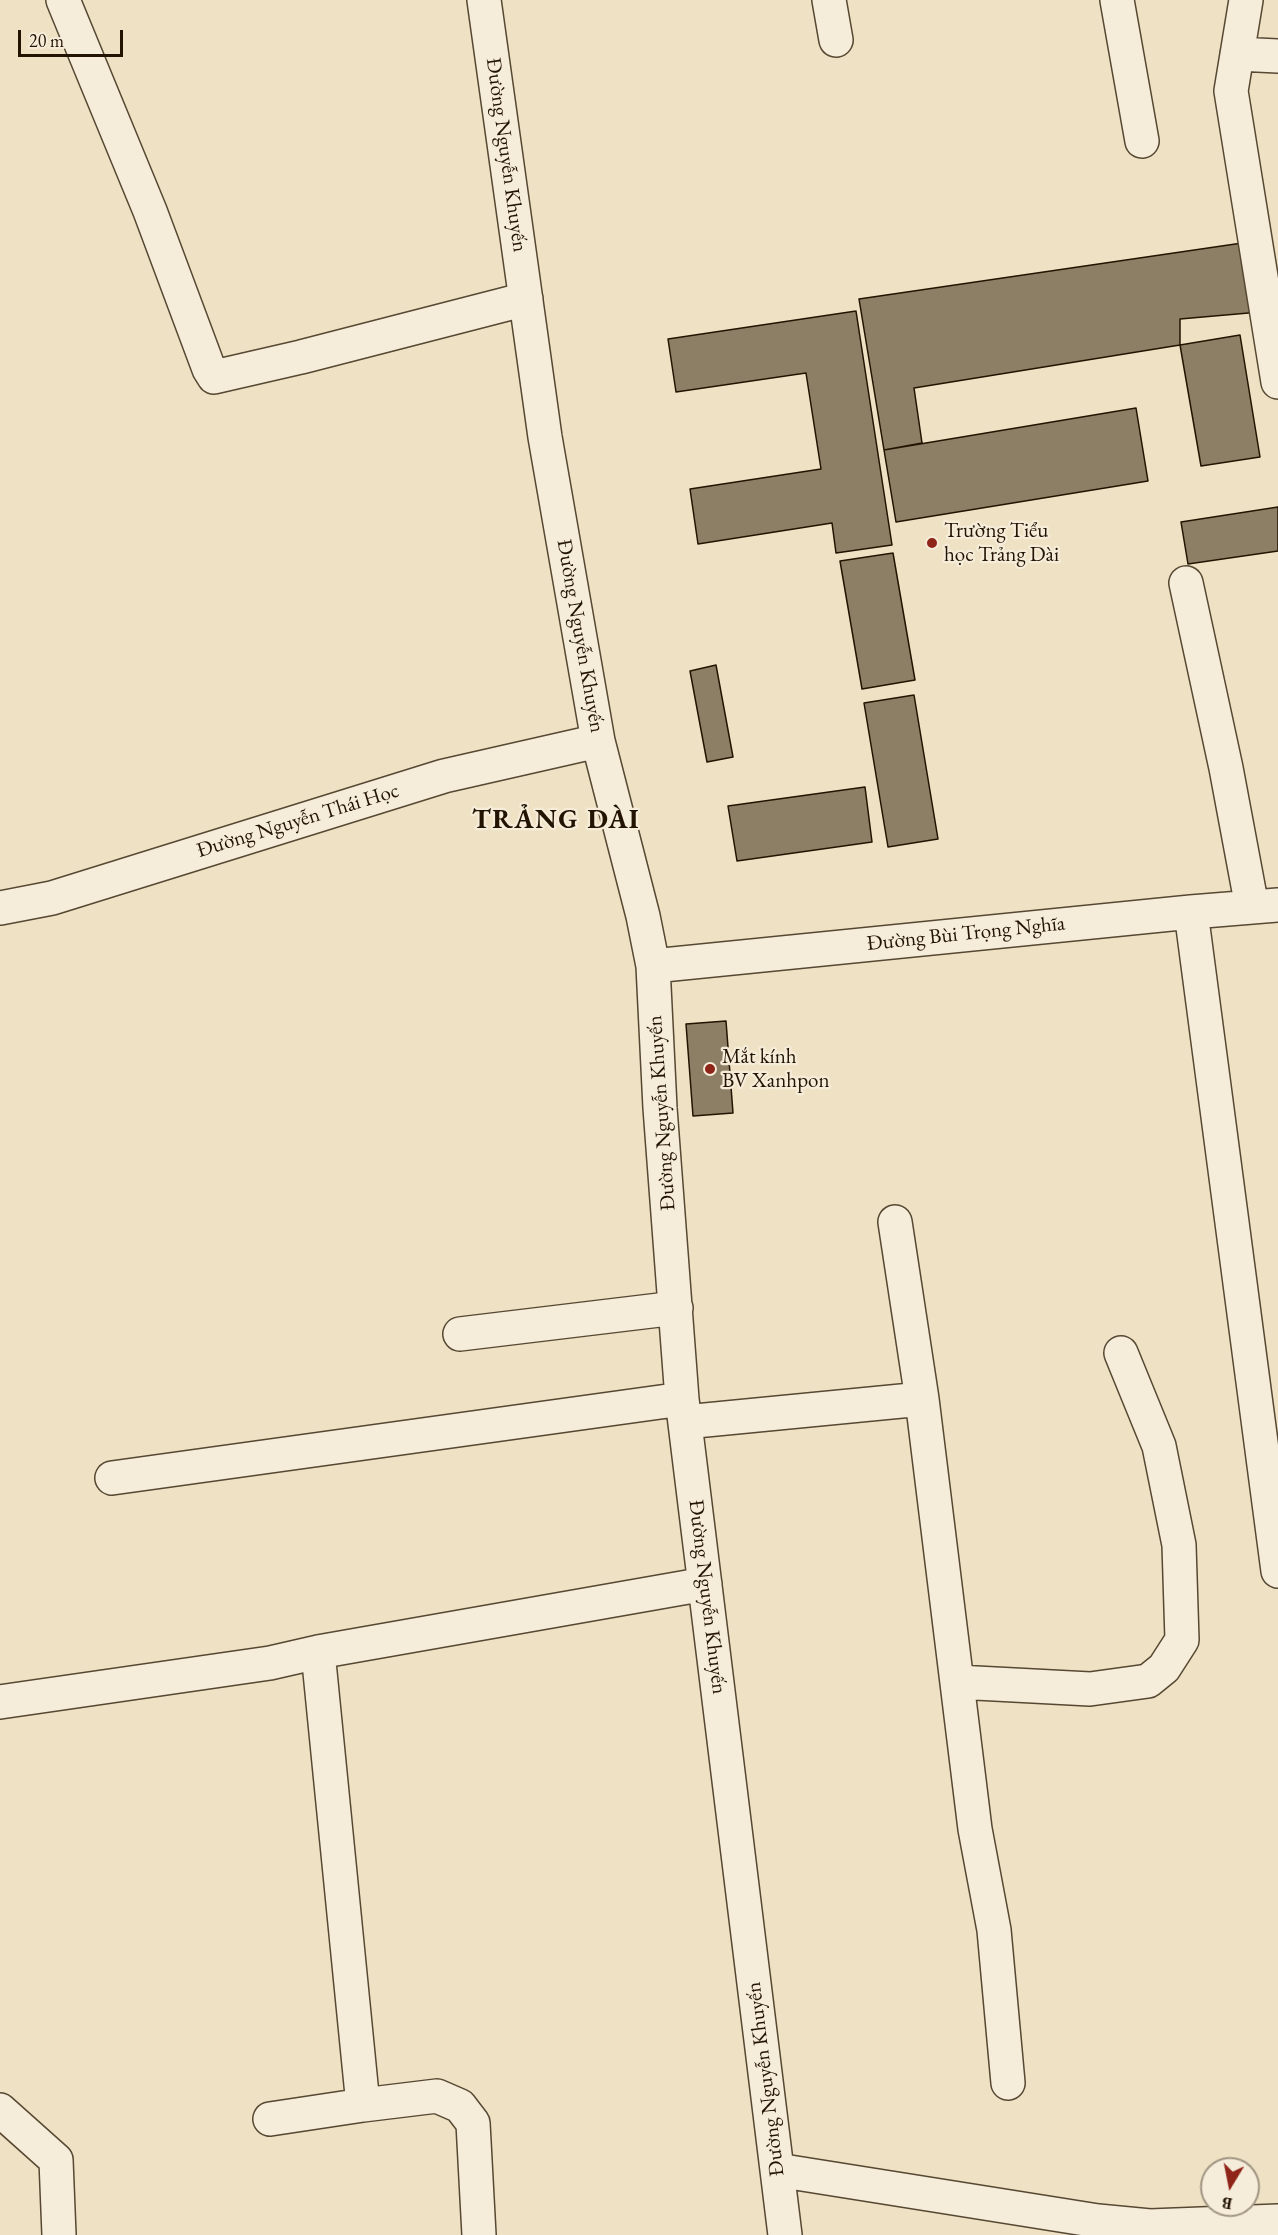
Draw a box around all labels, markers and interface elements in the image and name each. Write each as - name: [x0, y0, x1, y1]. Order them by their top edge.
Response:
- scale bar: [21, 18, 126, 56]
- text: 20 m: [29, 29, 64, 52]
- street label: Đường Nguyễn Khuyến: [480, 56, 532, 254]
- place label: Trường Tiểu học Trảng Dài: [944, 518, 1059, 568]
- marker: Trường Tiểu học Trảng Dài: [925, 536, 939, 550]
- street label: Đường Nguyễn Khuyến: [551, 537, 609, 735]
- street label: Đường Nguyễn Thái Học: [194, 778, 402, 864]
- district label: TRẢNG DÀI: [472, 805, 640, 837]
- street label: Đường Bùi Trọng Nghĩa: [866, 911, 1066, 957]
- street label: Đường Nguyễn Khuyến: [643, 1014, 681, 1212]
- place label: Mắt kính BV Xanhpon: [722, 1044, 830, 1094]
- marker: Mắt kính BV Xanhpon: [703, 1062, 717, 1076]
- street label: Đường Nguyễn Khuyến: [683, 1498, 731, 1696]
- street label: Đường Nguyễn Khuyến: [742, 1980, 790, 2178]
- north arrow: [1200, 2157, 1260, 2217]
- text: B: [1220, 2192, 1234, 2214]

